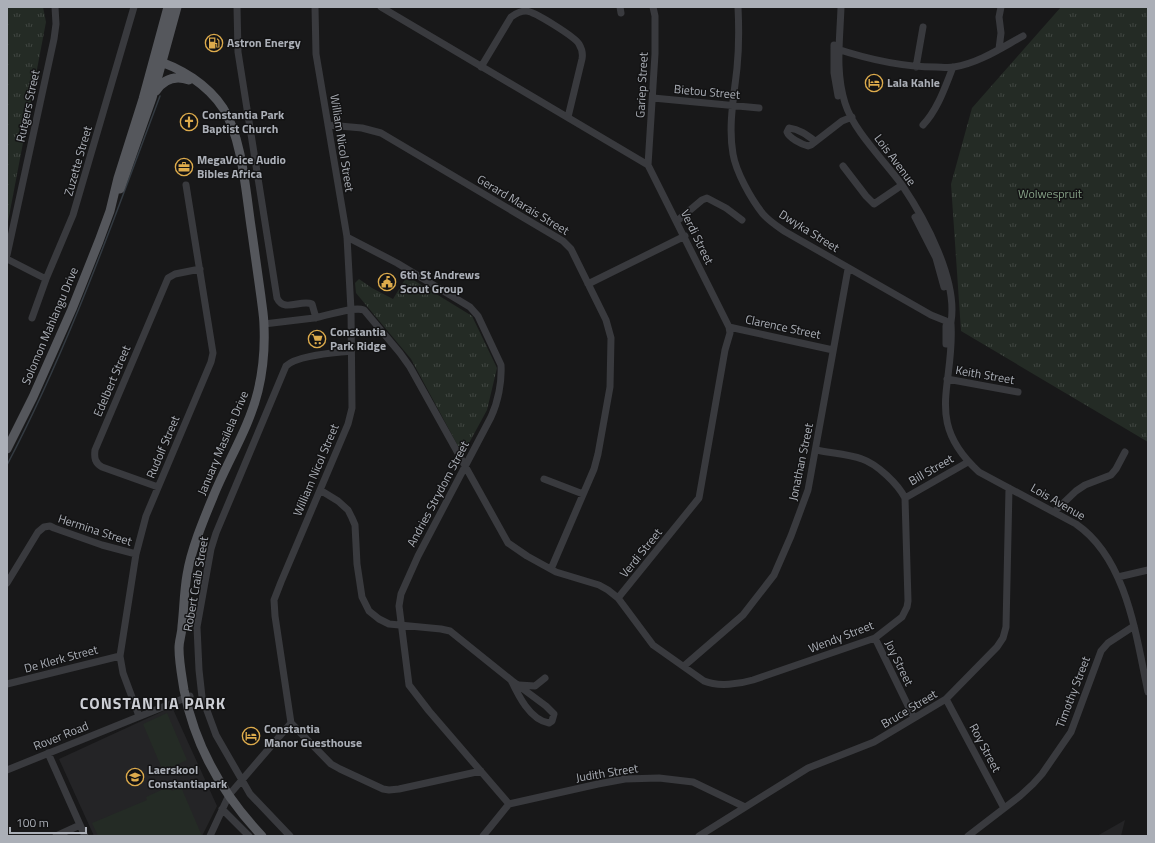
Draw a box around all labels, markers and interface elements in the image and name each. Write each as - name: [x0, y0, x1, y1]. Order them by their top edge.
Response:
- fuel station icon: Astron Energy: [204, 33, 224, 53]
- place label: Astron Energy: [227, 33, 301, 52]
- street label: Gariep Street: [630, 51, 653, 119]
- street label: Rutgers Street: [11, 67, 45, 144]
- hotel icon: Lala Kahle: [864, 73, 884, 93]
- place label: Lala Kahle: [887, 73, 940, 92]
- street label: Bietou Street: [673, 79, 742, 104]
- street label: William Nicol Street: [325, 93, 360, 194]
- place label: Constantia Park Baptist Church: [202, 105, 285, 138]
- church icon: Constantia Park Baptist Church: [179, 112, 199, 132]
- street label: Zuzette Street: [58, 123, 97, 198]
- street label: Lois Avenue: [870, 130, 921, 190]
- place label: MegaVoice Audio Bibles Africa: [197, 150, 286, 183]
- office icon: MegaVoice Audio Bibles Africa: [174, 157, 194, 177]
- street label: Gerard Marais Street: [474, 169, 574, 240]
- park label: Wolwespruit: [1018, 184, 1083, 203]
- street label: Dwyka Street: [775, 205, 844, 257]
- street label: Verdi Street: [676, 206, 719, 268]
- street label: Solomon Mahlangu Drive: [16, 264, 83, 388]
- place label: 6th St Andrews Scout Group: [400, 265, 480, 298]
- public building icon: 6th St Andrews Scout Group: [377, 272, 397, 292]
- street label: Clarence Street: [744, 309, 823, 344]
- place label: Constantia Park Ridge: [330, 322, 386, 355]
- supermarket icon: Constantia Park Ridge: [307, 329, 327, 349]
- street label: Edelbert Street: [88, 341, 135, 420]
- street label: Keith Street: [954, 360, 1017, 389]
- street label: January Masilela Drive: [192, 388, 253, 498]
- street label: Rudolf Street: [141, 412, 185, 481]
- street label: William Nicol Street: [288, 420, 344, 519]
- street label: Jonathan Street: [783, 421, 818, 502]
- street label: Andries Strydom Street: [402, 437, 474, 550]
- street label: Bill Street: [905, 449, 957, 490]
- street label: Lois Avenue: [1027, 478, 1089, 525]
- street label: Hermina Street: [56, 509, 135, 551]
- street label: Verdi Street: [615, 523, 667, 582]
- street label: Robert Craib Street: [178, 534, 213, 633]
- street label: Wendy Street: [805, 615, 877, 658]
- street label: Joy Street: [880, 637, 919, 690]
- street label: De Klerk Street: [22, 639, 101, 677]
- street label: Timothy Street: [1050, 653, 1095, 730]
- street label: Bruce Street: [877, 684, 941, 733]
- district label: CONSTANTIA PARK: [80, 691, 226, 715]
- street label: Rover Road: [30, 716, 91, 755]
- place label: Constantia Manor Guesthouse: [264, 719, 362, 752]
- street label: Roy Street: [965, 720, 1007, 776]
- hotel icon: Constantia Manor Guesthouse: [241, 726, 261, 746]
- street label: Judith Street: [574, 758, 640, 787]
- place label: Laerskool Constantiapark: [148, 760, 228, 793]
- school or university icon: Laerskool Constantiapark: [125, 767, 145, 787]
- scale bar: [10, 809, 86, 835]
- text: 100 m: [16, 813, 49, 832]

